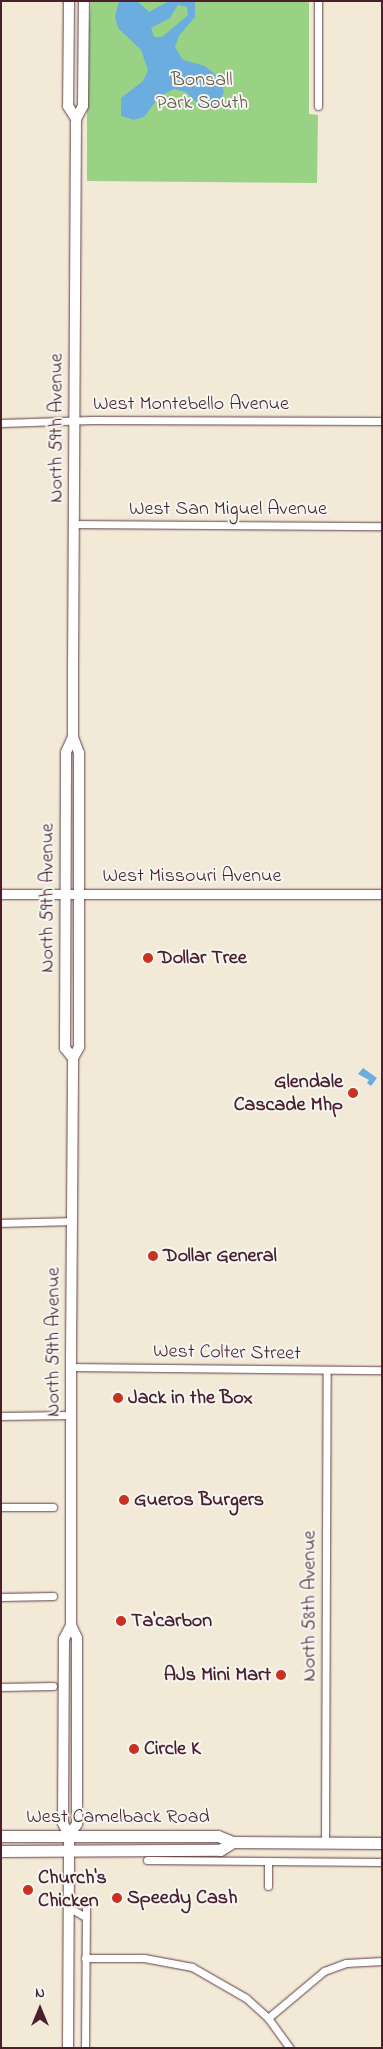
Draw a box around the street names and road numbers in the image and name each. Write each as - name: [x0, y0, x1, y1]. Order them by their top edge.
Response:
- street label: North 59th Avenue: [45, 353, 69, 503]
- street label: West Montebello Avenue: [93, 392, 289, 416]
- street label: West San Miguel Avenue: [129, 497, 327, 521]
- street label: North 59th Avenue: [36, 823, 60, 973]
- street label: West Missouri Avenue: [103, 864, 281, 888]
- street label: North 59th Avenue: [42, 1267, 66, 1417]
- street label: West Colter Street: [153, 1340, 301, 1366]
- street label: North 58th Avenue: [298, 1530, 322, 1682]
- street label: West Camelback Road: [26, 1805, 210, 1829]

